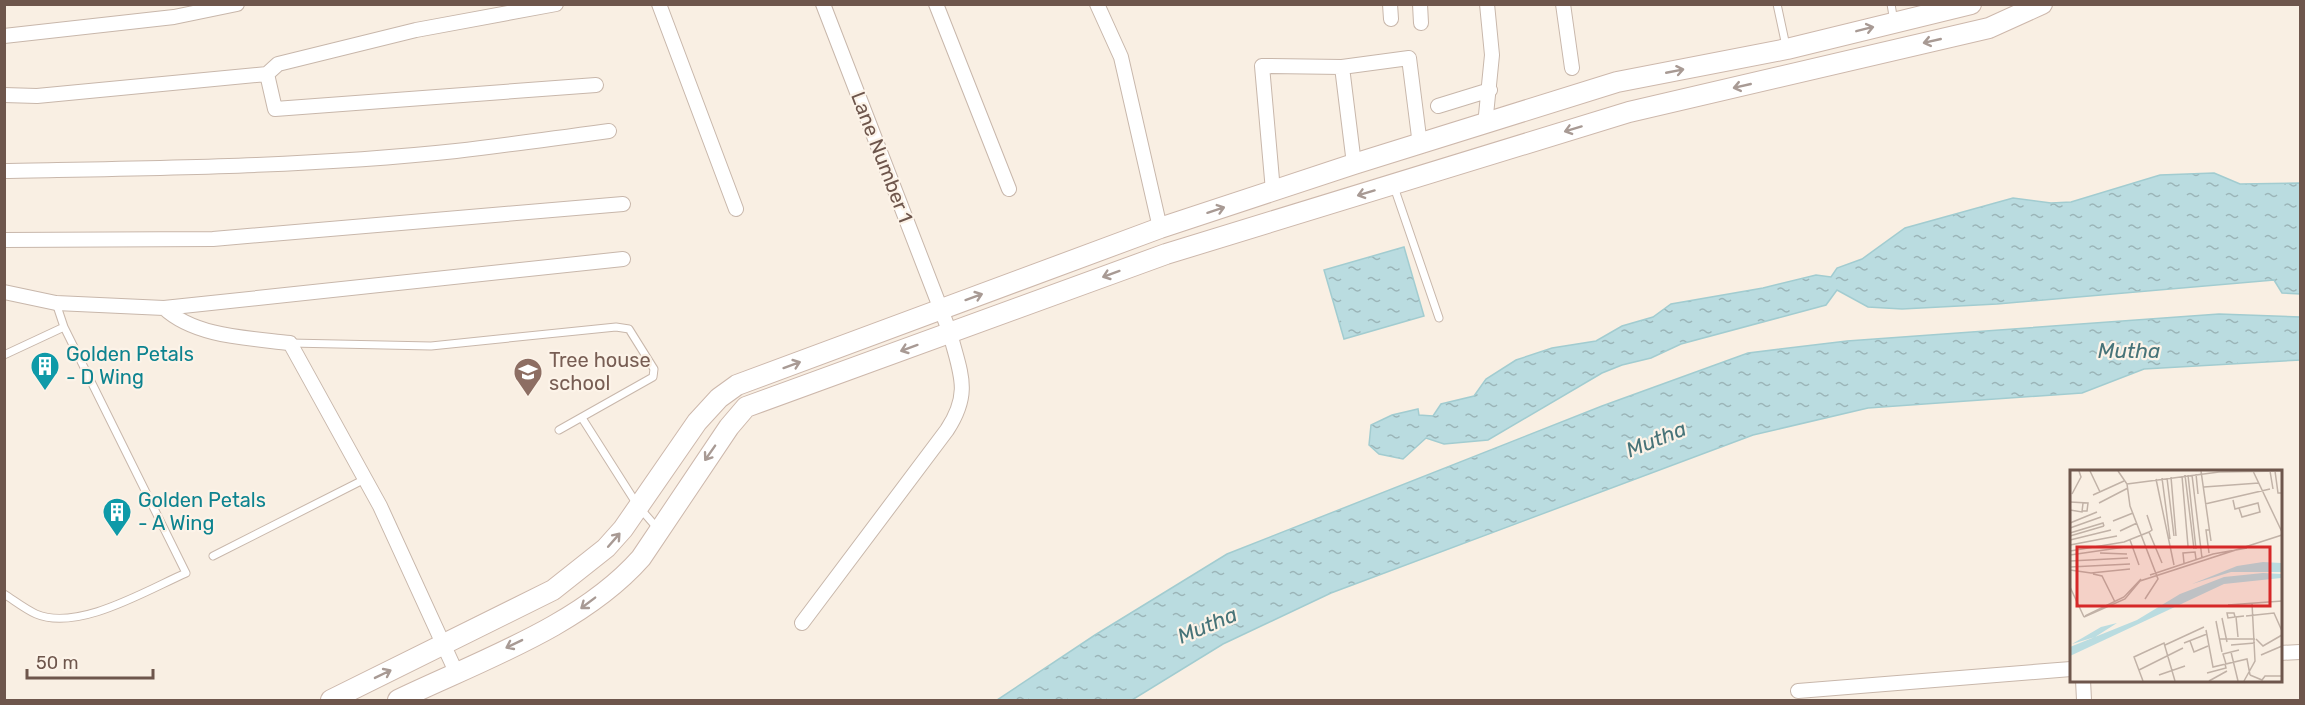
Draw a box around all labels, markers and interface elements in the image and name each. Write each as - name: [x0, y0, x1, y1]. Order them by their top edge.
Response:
- one-way arrow: [1855, 22, 1874, 34]
- one-way arrow: [1922, 36, 1941, 48]
- one-way arrow: [1664, 65, 1684, 76]
- one-way arrow: [1733, 80, 1752, 92]
- street label: Lane Number 1: [846, 88, 918, 226]
- one-way arrow: [1564, 124, 1583, 135]
- one-way arrow: [1357, 188, 1376, 199]
- one-way arrow: [1206, 203, 1225, 214]
- one-way arrow: [1103, 269, 1121, 280]
- one-way arrow: [964, 290, 983, 301]
- water label: Mutha: [2098, 338, 2160, 363]
- place label: Golden Petals - D Wing: [66, 342, 194, 389]
- one-way arrow: [900, 343, 918, 354]
- place label: Tree house school: [549, 348, 651, 395]
- building icon: Golden Petals - D Wing: [29, 350, 61, 392]
- school or university icon: Tree house school: [512, 356, 544, 398]
- one-way arrow: [782, 358, 800, 369]
- water label: Mutha: [1622, 416, 1690, 462]
- one-way arrow: [704, 445, 716, 461]
- inset map: [2070, 470, 2281, 681]
- place label: Golden Petals - A Wing: [138, 488, 266, 535]
- building icon: Golden Petals - A Wing: [101, 496, 133, 538]
- one-way arrow: [607, 533, 621, 548]
- one-way arrow: [581, 596, 597, 609]
- water label: Mutha: [1173, 601, 1241, 649]
- one-way arrow: [505, 639, 523, 651]
- scale bar: [27, 642, 153, 680]
- text: 50 m: [36, 652, 79, 674]
- one-way arrow: [374, 668, 392, 680]

